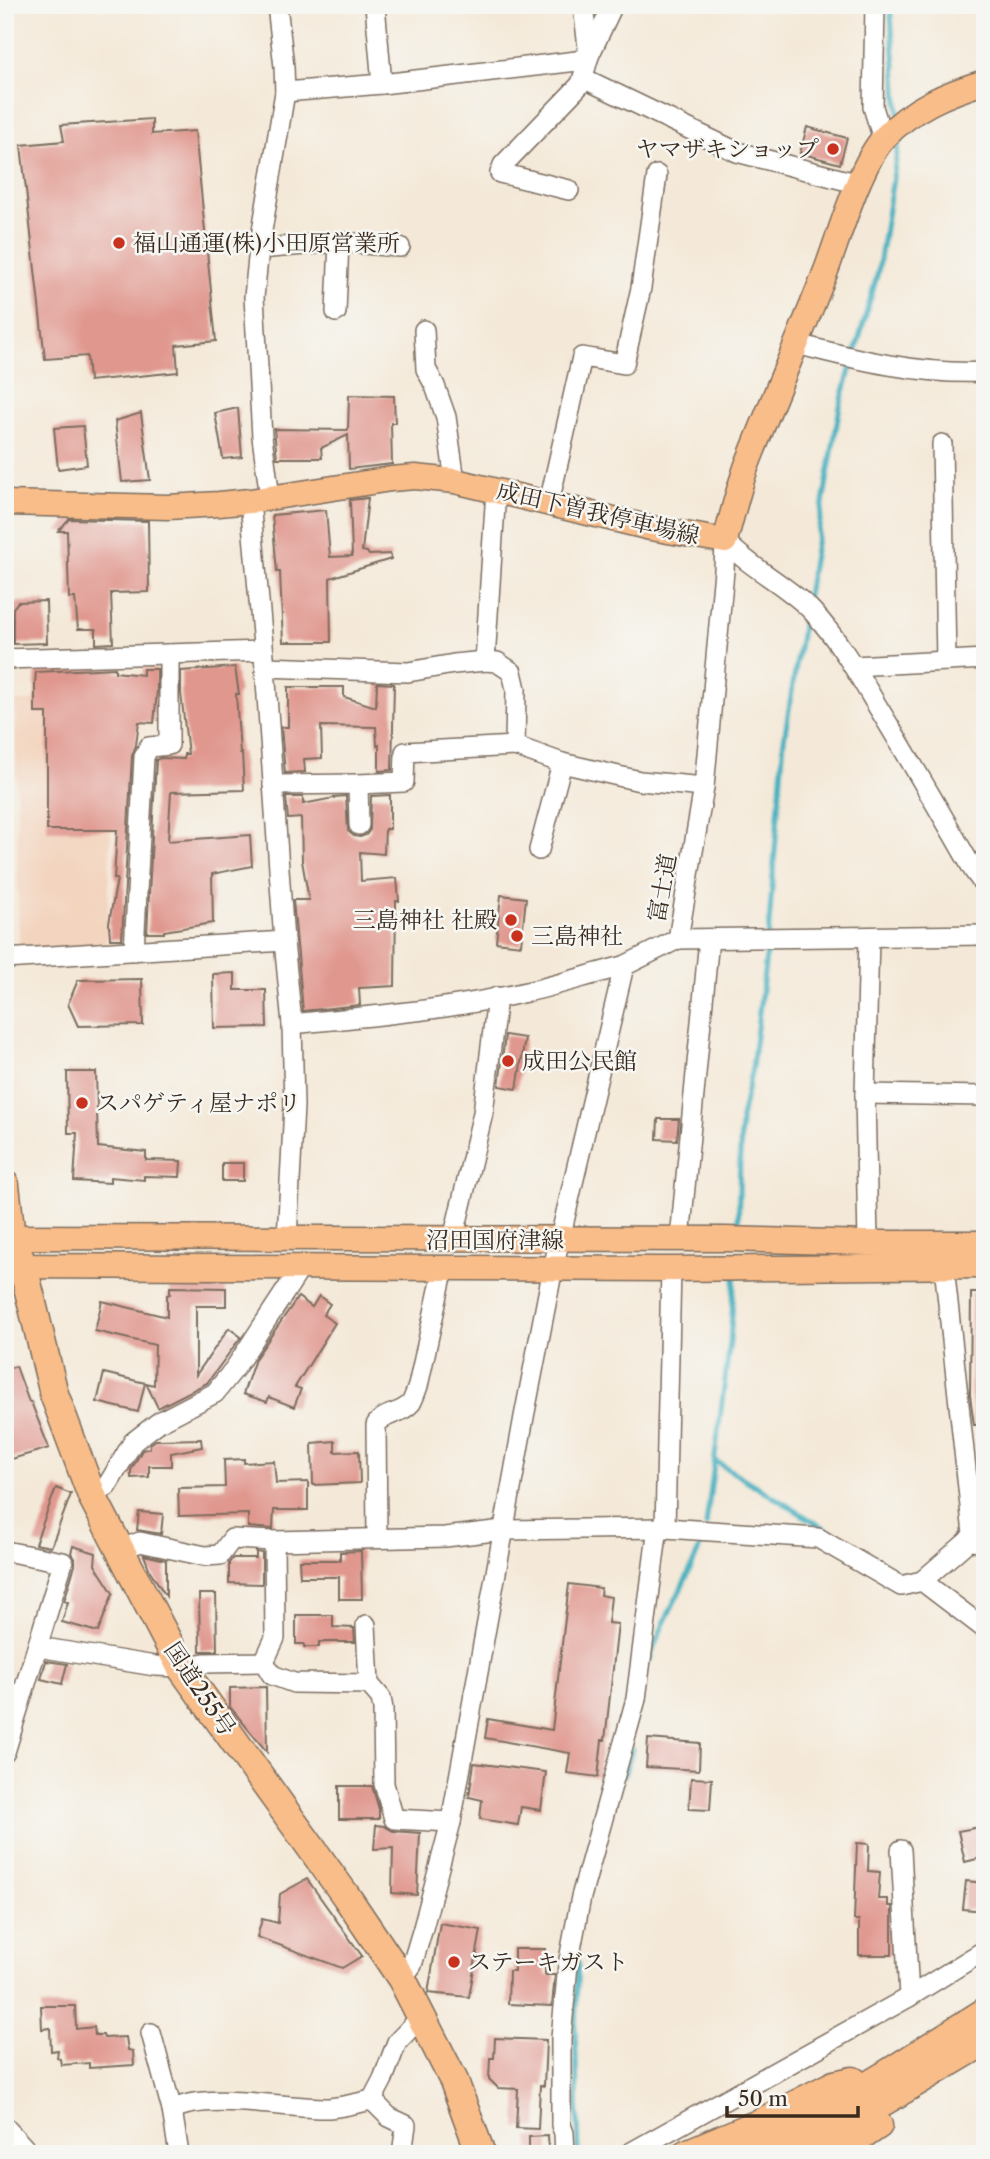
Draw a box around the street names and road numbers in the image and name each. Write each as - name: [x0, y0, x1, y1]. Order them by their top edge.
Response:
- street label: 成田下曽我停車場線: [494, 476, 702, 550]
- street label: 富士道: [642, 852, 682, 924]
- street label: 沼田国府津線: [426, 1226, 564, 1254]
- street label: 国道255号: [158, 1637, 242, 1741]

